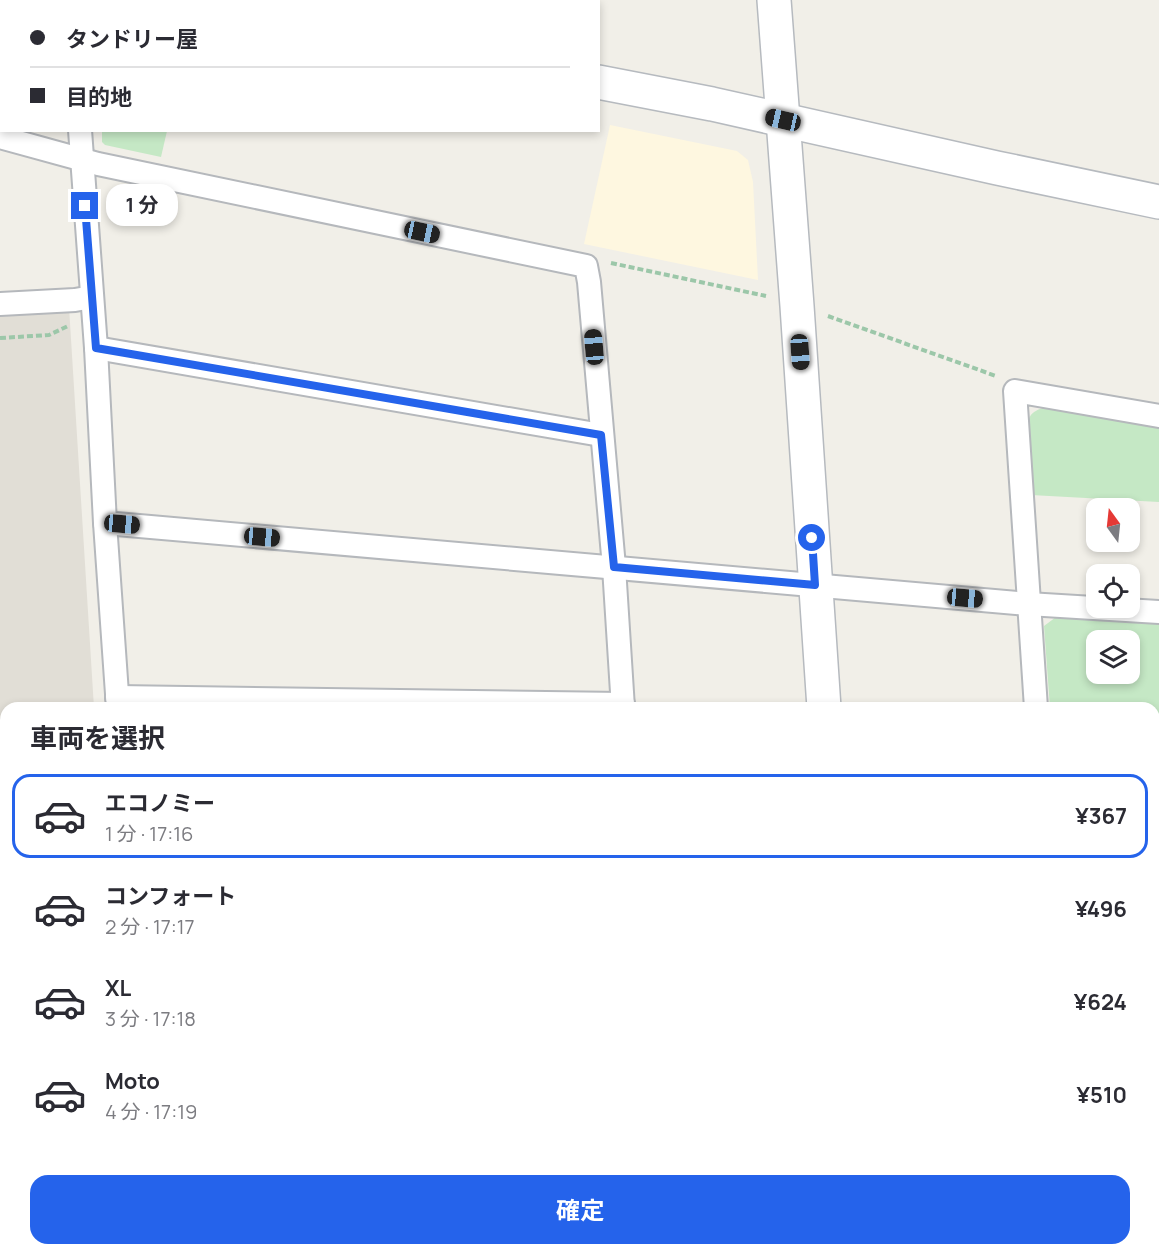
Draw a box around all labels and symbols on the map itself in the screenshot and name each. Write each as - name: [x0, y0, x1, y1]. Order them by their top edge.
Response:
- car: [763, 107, 803, 133]
- callout: 1 分: [106, 185, 178, 227]
- route end: [71, 192, 98, 219]
- car: [403, 219, 441, 245]
- car: [583, 328, 605, 366]
- car: [790, 333, 810, 371]
- north arrow: [1086, 498, 1140, 552]
- car: [103, 513, 141, 535]
- route start: [798, 524, 825, 551]
- car: [243, 526, 281, 548]
- car: [946, 587, 984, 609]

